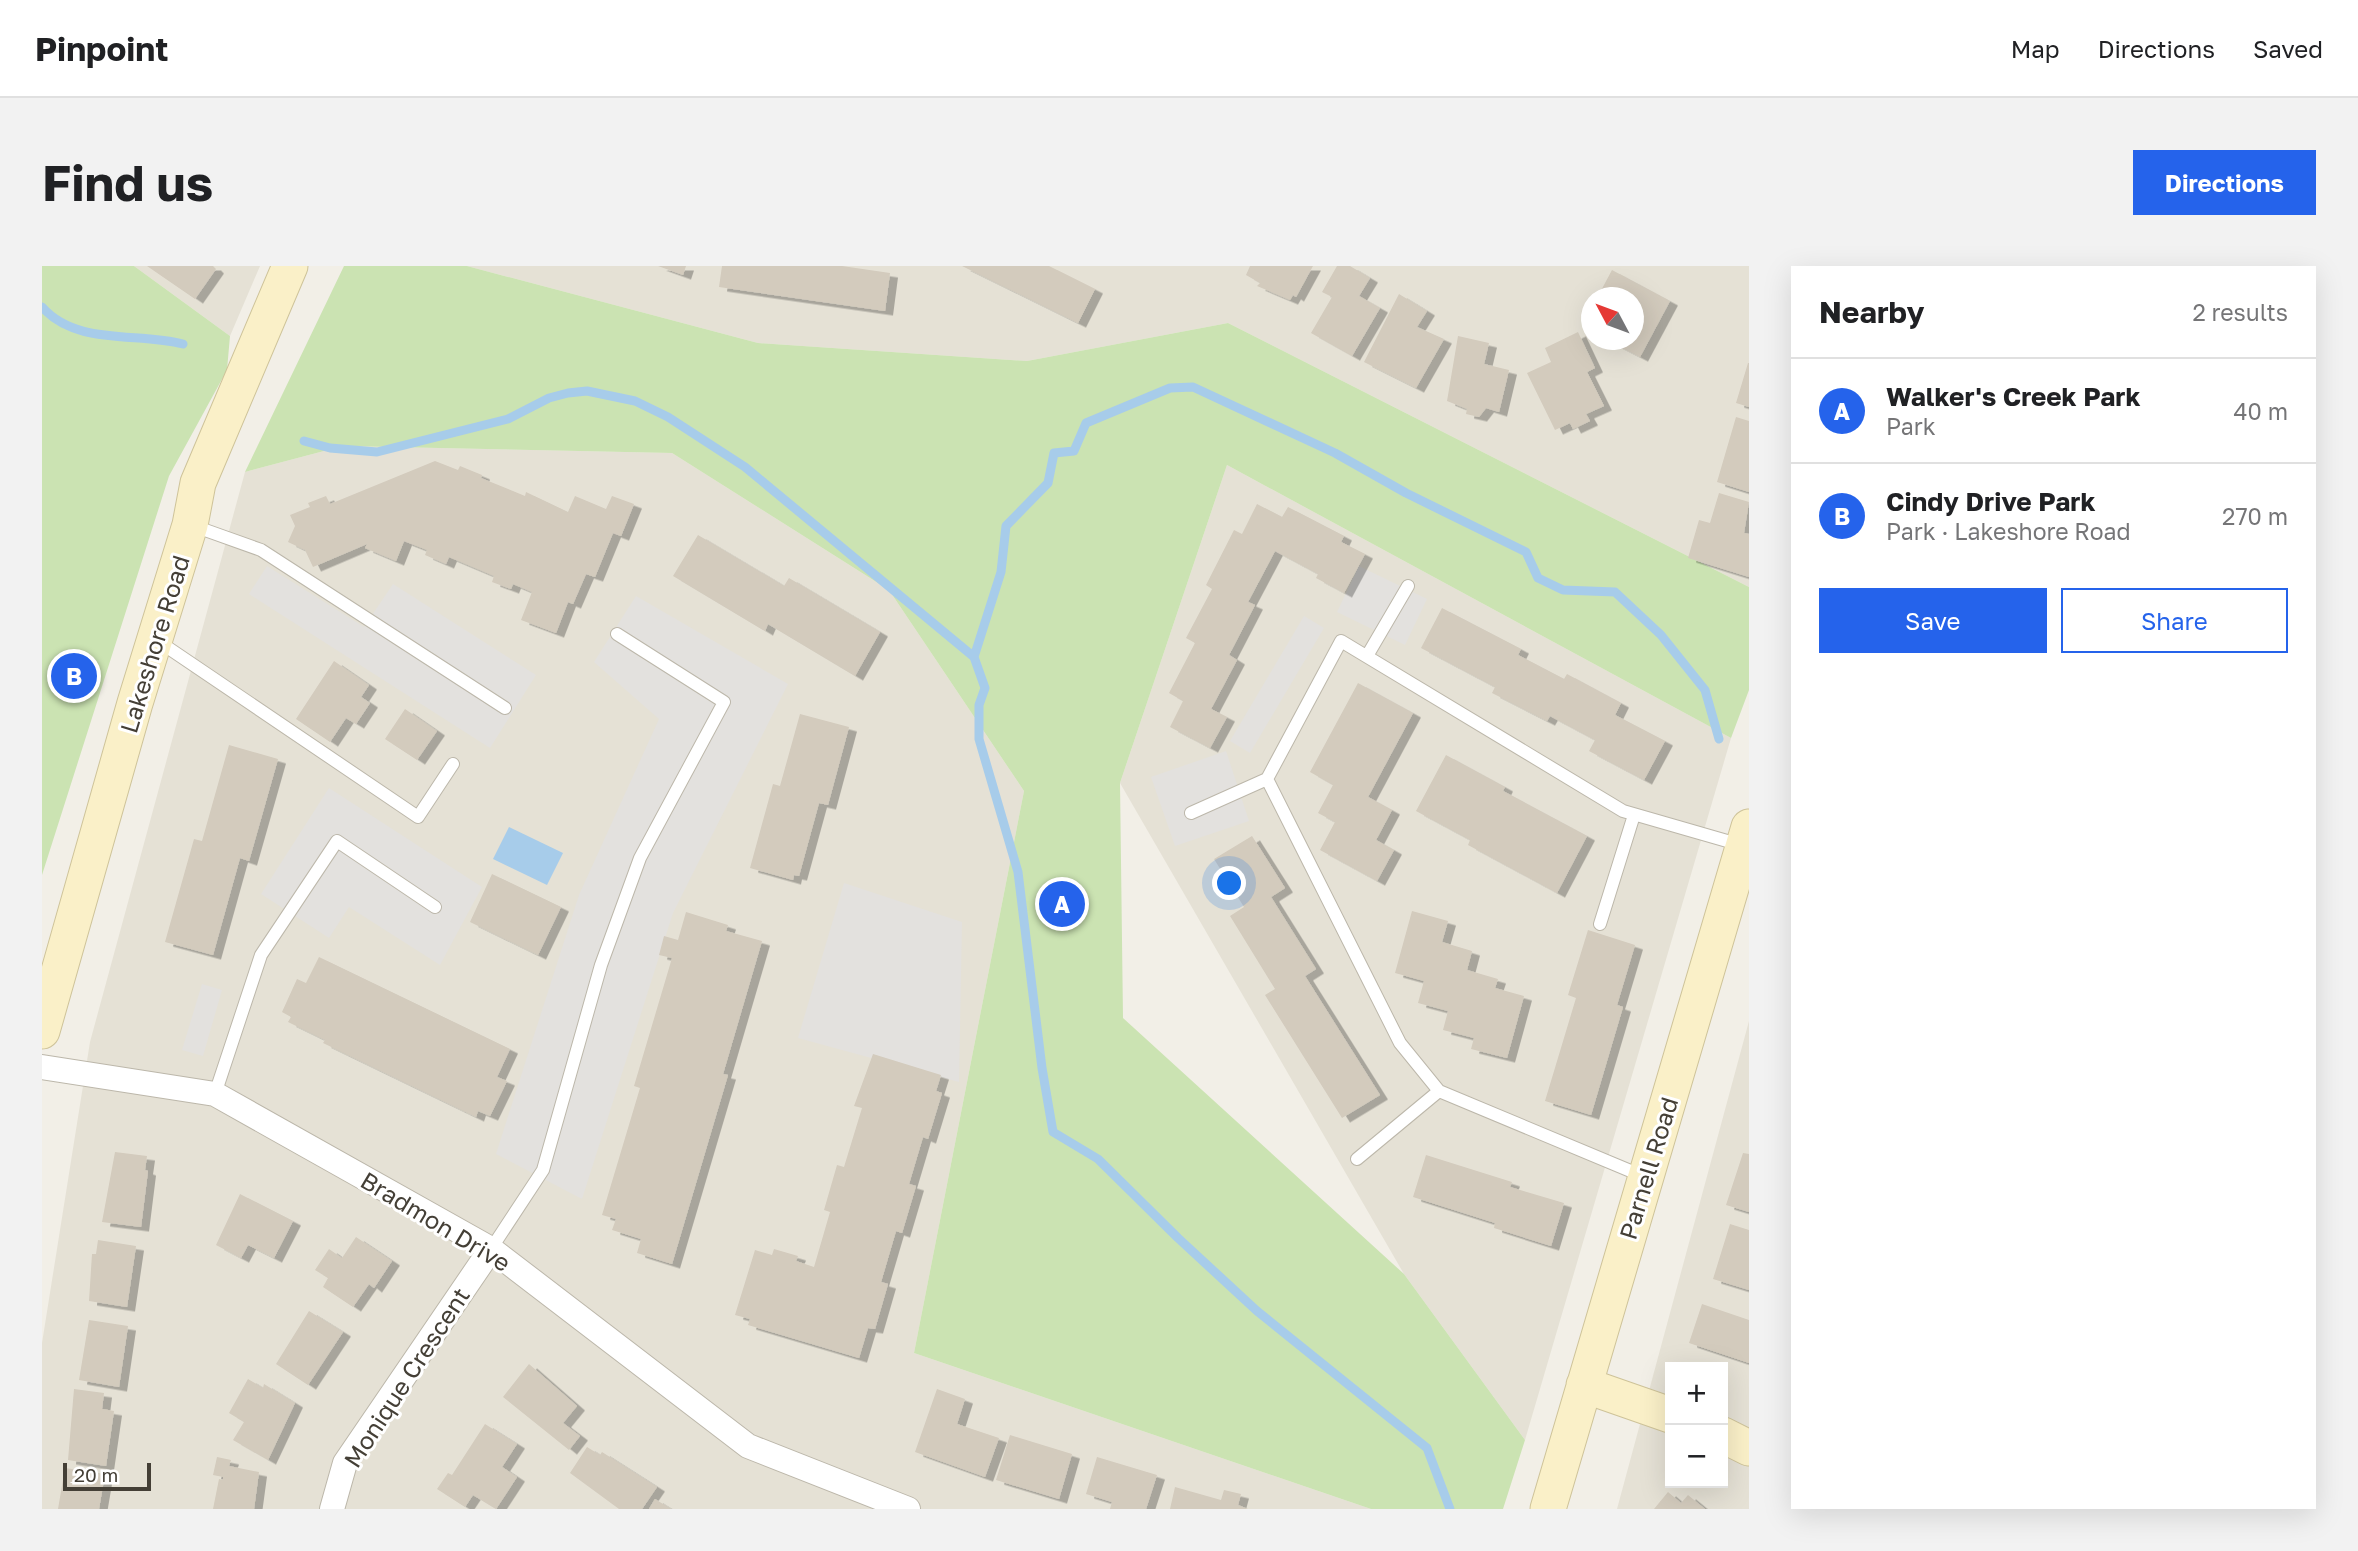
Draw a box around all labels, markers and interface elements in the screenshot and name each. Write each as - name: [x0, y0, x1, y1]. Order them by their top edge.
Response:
- text: Pinpoint: [35, 29, 168, 68]
- text: Map: [2011, 34, 2060, 63]
- text: Directions: [2098, 34, 2215, 63]
- text: Saved: [2253, 34, 2323, 63]
- button: Directions: [2133, 150, 2316, 215]
- text: Find us: [42, 153, 213, 212]
- north arrow: [1581, 287, 1644, 350]
- text: Nearby: [1819, 294, 1924, 330]
- text: 2 results: [2192, 298, 2288, 326]
- text: Walker's Creek Park: [1886, 381, 2141, 412]
- text: A: [1834, 397, 1850, 425]
- text: 40 m: [2234, 397, 2288, 425]
- text: Park: [1886, 412, 1936, 440]
- text: Cindy Drive Park: [1886, 486, 2096, 517]
- text: B: [1834, 502, 1850, 530]
- text: 270 m: [2222, 502, 2288, 530]
- text: Park · Lakeshore Road: [1886, 517, 2131, 545]
- street label: Lakeshore Road: [113, 552, 195, 736]
- button: Save: [1819, 588, 2047, 653]
- button: Share: [2061, 588, 2288, 653]
- pin: B: [51, 650, 97, 702]
- your location: [1212, 866, 1246, 900]
- pin: A: [1039, 878, 1085, 930]
- street label: Parnell Road: [1613, 1093, 1683, 1243]
- street label: Bradmon Drive: [356, 1165, 516, 1277]
- street label: Monique Crescent: [337, 1282, 475, 1472]
- map controls: [1665, 1362, 1728, 1488]
- button: +: [1665, 1362, 1728, 1425]
- button: −: [1665, 1425, 1728, 1488]
- scale bar: [63, 1460, 150, 1492]
- text: 20 m: [74, 1463, 118, 1486]

